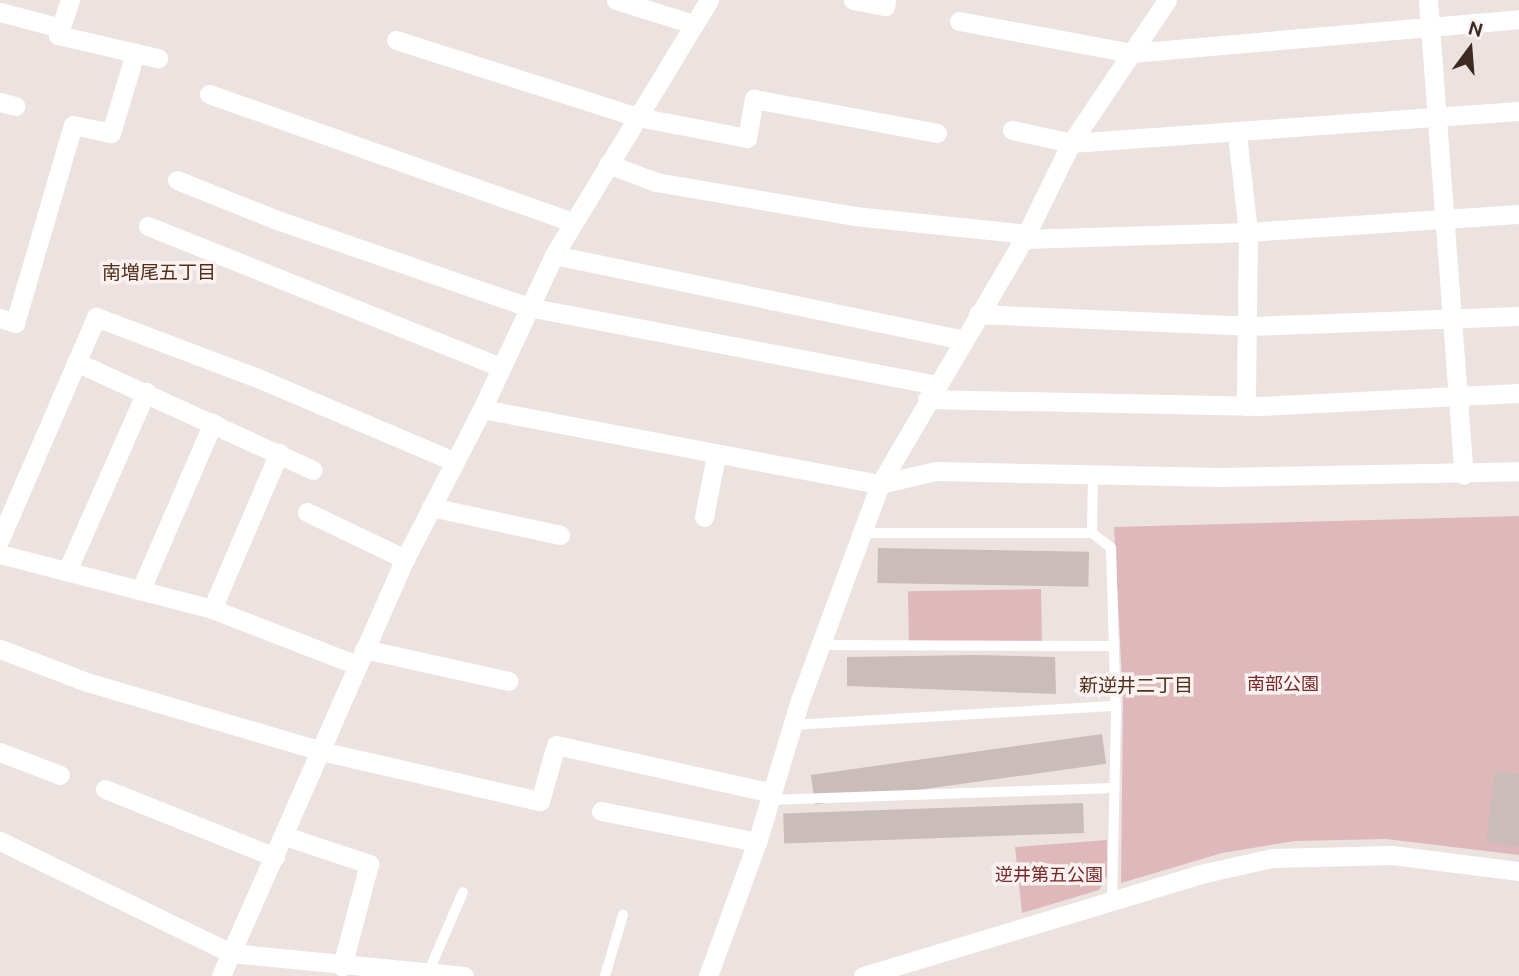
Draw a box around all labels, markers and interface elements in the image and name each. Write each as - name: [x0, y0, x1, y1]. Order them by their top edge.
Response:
- north arrow: [1435, 14, 1505, 84]
- text: N: [1466, 16, 1486, 41]
- district label: 南増尾五丁目: [102, 262, 216, 284]
- park label: 南部公園: [1247, 672, 1319, 694]
- district label: 新逆井二丁目: [1079, 675, 1193, 697]
- park label: 逆井第五公園: [995, 863, 1103, 885]

